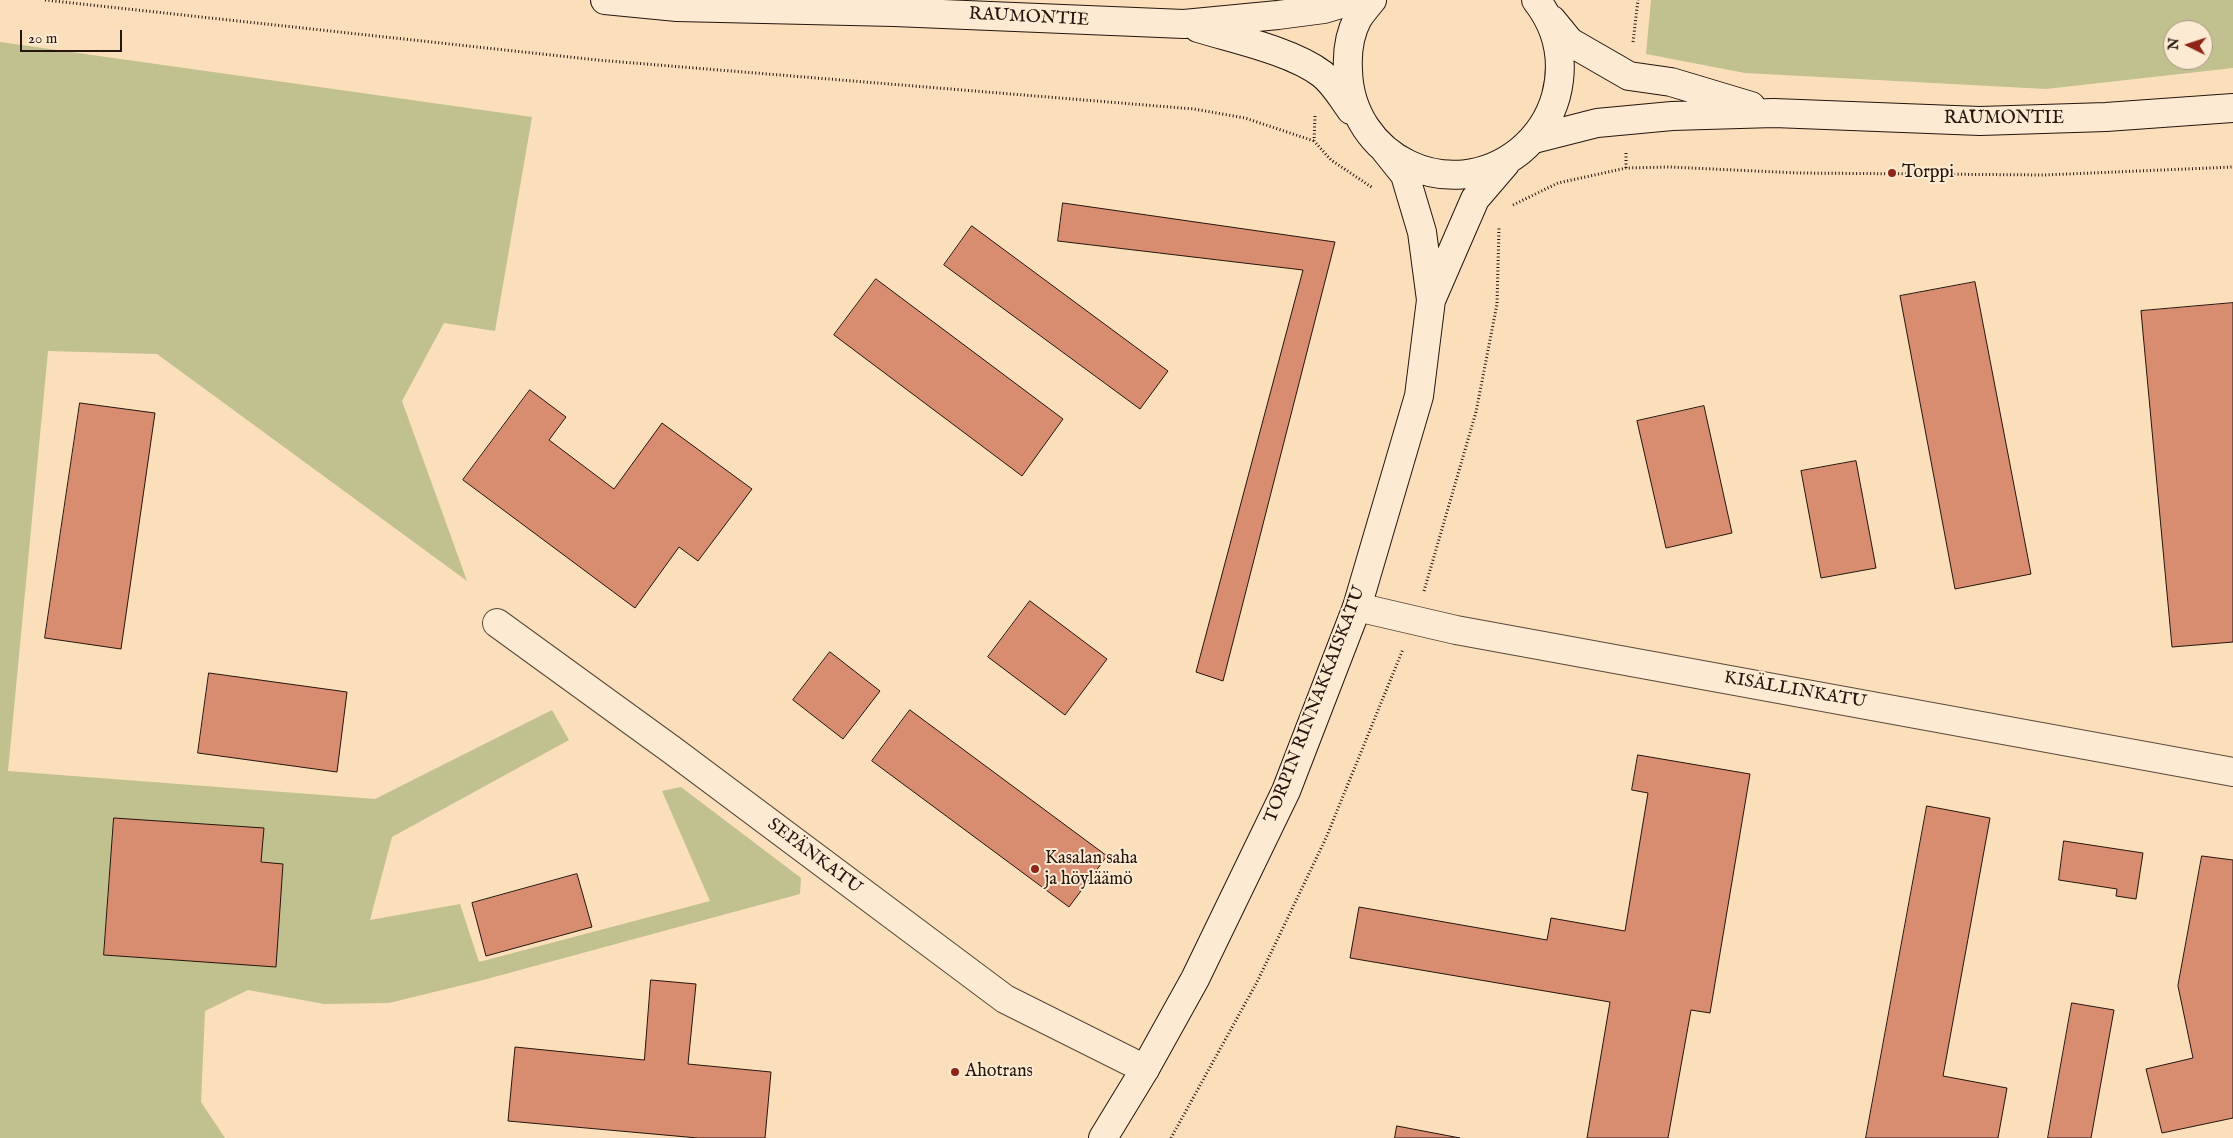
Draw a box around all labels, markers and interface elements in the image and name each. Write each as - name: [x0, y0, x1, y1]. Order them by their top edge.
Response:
- street label: RAUMONTIE: [968, 4, 1090, 32]
- scale bar: [22, 20, 125, 52]
- north arrow: [2163, 20, 2213, 70]
- text: 20 m: [28, 29, 57, 48]
- text: N: [2165, 37, 2183, 51]
- street label: RAUMONTIE: [1944, 108, 2064, 130]
- place label: Torppi: [1902, 162, 1954, 184]
- marker: Torppi: [1886, 167, 1898, 179]
- street label: TORPIN RINNAKKAISKATU: [1261, 584, 1371, 826]
- street label: KISÄLLINKATU: [1722, 668, 1868, 714]
- street label: SEPÄNKATU: [763, 815, 865, 899]
- place label: Kasalan saha ja höyläämö: [1045, 848, 1138, 891]
- marker: Kasalan saha ja höyläämö: [1029, 863, 1041, 875]
- place label: Ahotrans: [965, 1061, 1033, 1083]
- marker: Ahotrans: [949, 1066, 961, 1078]

